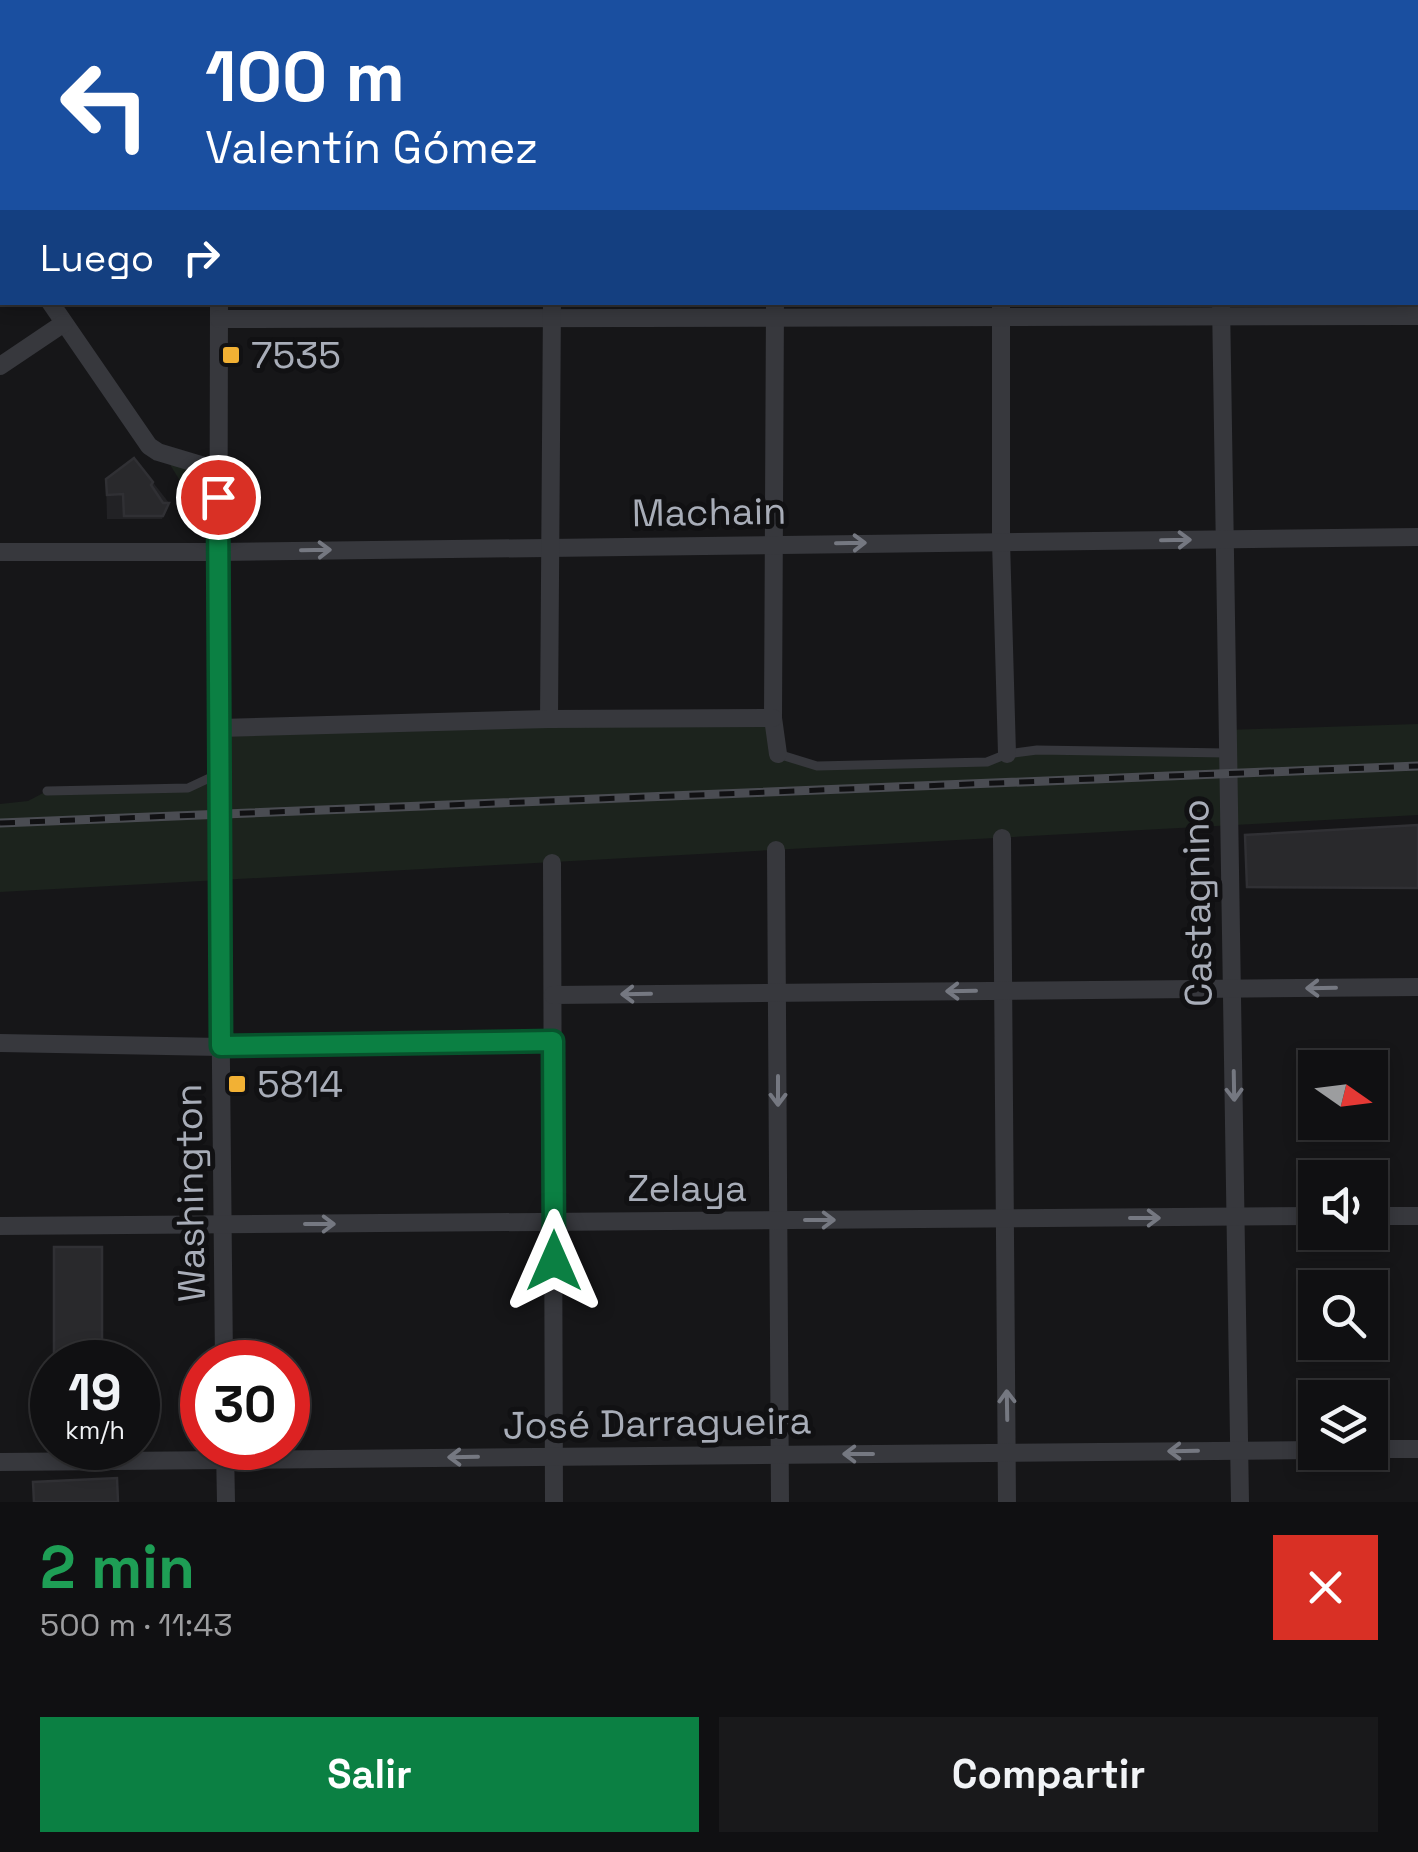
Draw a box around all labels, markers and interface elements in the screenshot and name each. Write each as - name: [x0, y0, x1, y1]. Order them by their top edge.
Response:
- text: 100 m: [205, 32, 405, 121]
- icon: left: [40, 40, 170, 170]
- text: Valentín Gómez: [205, 119, 538, 176]
- icon: right: [174, 230, 229, 285]
- text: Luego: [40, 234, 154, 282]
- place label: 7535: [251, 331, 341, 379]
- marker: 7535: [220, 344, 242, 366]
- pin: [176, 455, 261, 540]
- icon: arrive: [191, 470, 246, 525]
- street label: Machain: [631, 487, 787, 537]
- one-way arrow: [1160, 530, 1192, 549]
- one-way arrow: [834, 534, 867, 552]
- one-way arrow: [300, 541, 332, 560]
- street label: Castagnino: [1171, 799, 1223, 1007]
- one-way arrow: [1305, 978, 1338, 998]
- one-way arrow: [945, 982, 978, 1000]
- one-way arrow: [620, 985, 652, 1004]
- north arrow: [1298, 1050, 1388, 1140]
- map controls: [1298, 1050, 1388, 1470]
- place label: 5814: [257, 1060, 343, 1108]
- one-way arrow: [1224, 1070, 1244, 1102]
- marker: 5814: [226, 1073, 248, 1095]
- one-way arrow: [768, 1074, 787, 1106]
- street label: Washington: [164, 1083, 216, 1303]
- button: sound: [1298, 1160, 1388, 1250]
- street label: Zelaya: [627, 1164, 747, 1212]
- one-way arrow: [1129, 1208, 1161, 1227]
- position arrow: [502, 1209, 606, 1313]
- one-way arrow: [804, 1210, 836, 1230]
- one-way arrow: [304, 1214, 336, 1233]
- button: search: [1298, 1270, 1388, 1360]
- speed limit sign: 30: [180, 1340, 310, 1470]
- text: 19: [68, 1361, 122, 1425]
- button: layers: [1298, 1380, 1388, 1470]
- one-way arrow: [997, 1389, 1016, 1421]
- street label: José Darragueira: [502, 1396, 812, 1450]
- text: km/h: [65, 1414, 125, 1446]
- one-way arrow: [1167, 1442, 1200, 1460]
- one-way arrow: [842, 1444, 874, 1464]
- one-way arrow: [447, 1448, 480, 1466]
- text: 2 min: [40, 1529, 195, 1606]
- button: close: [1273, 1535, 1378, 1640]
- text: 500 m · 11:43: [40, 1605, 233, 1645]
- button: Salir: [40, 1717, 699, 1832]
- button: Compartir: [719, 1717, 1378, 1832]

